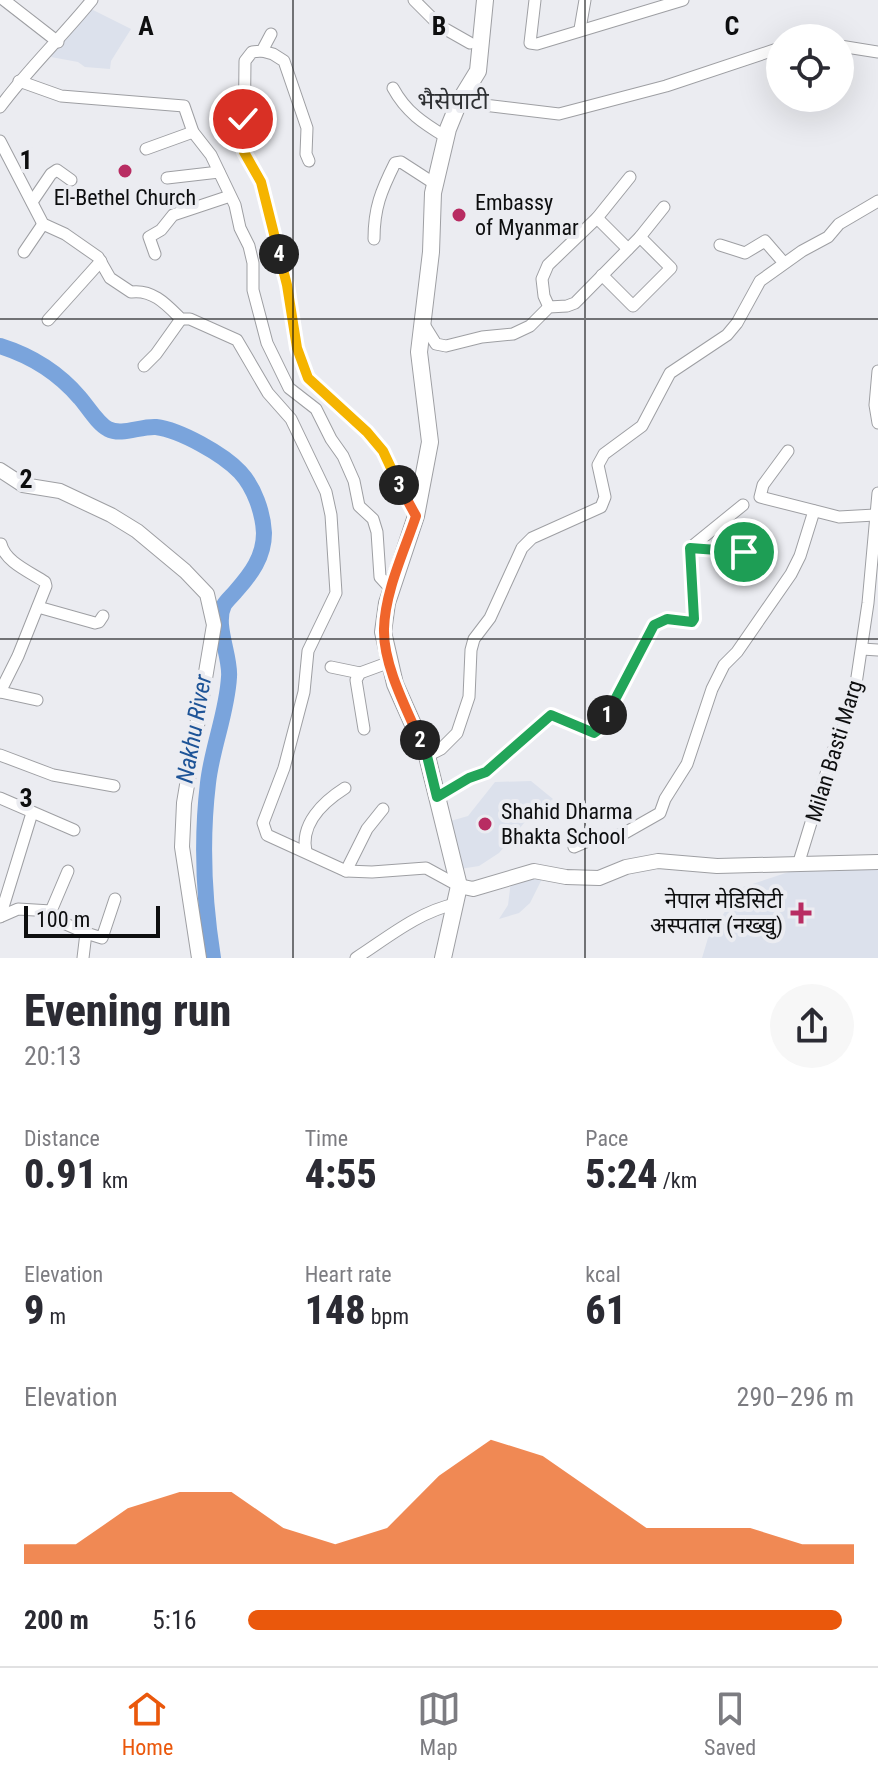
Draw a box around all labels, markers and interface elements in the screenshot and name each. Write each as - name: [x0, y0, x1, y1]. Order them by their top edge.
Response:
- text: A: [138, 11, 154, 41]
- text: B: [432, 11, 446, 41]
- text: C: [725, 11, 740, 41]
- map controls: [766, 24, 854, 112]
- button: locate: [766, 24, 854, 112]
- pin: [209, 85, 277, 153]
- district label: भैसेपाटी: [417, 87, 489, 115]
- icon: check: [221, 97, 265, 141]
- text: 1: [19, 145, 33, 175]
- marker: El-Bethel Church: [116, 162, 134, 180]
- place label: El-Bethel Church: [54, 185, 196, 210]
- place label: Embassy of Myanmar: [475, 190, 579, 240]
- marker: Embassy of Myanmar: [450, 206, 468, 224]
- pin: 4: [259, 234, 299, 274]
- text: 4: [273, 241, 285, 266]
- text: 2: [19, 464, 33, 494]
- pin: 3: [379, 465, 419, 505]
- text: 3: [393, 472, 405, 497]
- pin: [710, 518, 778, 586]
- icon: arrive: [722, 530, 766, 574]
- water label: Nakhu River: [171, 672, 217, 785]
- street label: Milan Basti Marg: [801, 677, 867, 825]
- pin: 1: [587, 695, 627, 735]
- text: 1: [601, 702, 613, 727]
- pin: 2: [400, 720, 440, 760]
- text: 2: [414, 727, 426, 752]
- text: 3: [19, 783, 33, 813]
- place label: Shahid Dharma Bhakta School: [501, 799, 633, 849]
- marker: Shahid Dharma Bhakta School: [476, 815, 494, 833]
- place label: नेपाल मेडिसिटी अस्पताल (नख्खु): [650, 887, 783, 940]
- scale bar: [24, 902, 160, 938]
- marker: नेपाल मेडिसिटी अस्पताल (नख्खु): [790, 902, 812, 924]
- text: 100 m: [36, 907, 90, 932]
- button: share: [770, 984, 854, 1068]
- text: Evening run: [24, 985, 231, 1037]
- text: 20:13: [24, 1041, 81, 1071]
- text: Distance: [24, 1126, 100, 1151]
- text: Time: [305, 1126, 348, 1151]
- text: Pace: [585, 1126, 628, 1151]
- text: 0.91: [24, 1151, 97, 1198]
- text: 4:55: [305, 1151, 377, 1198]
- text: 5:24: [585, 1151, 658, 1198]
- text: km: [97, 1168, 128, 1193]
- text: /km: [658, 1168, 697, 1193]
- text: Elevation: [24, 1262, 103, 1287]
- text: Heart rate: [305, 1262, 392, 1287]
- text: kcal: [585, 1262, 621, 1287]
- text: 9: [24, 1287, 44, 1334]
- text: 148: [305, 1287, 366, 1334]
- text: 61: [585, 1287, 626, 1334]
- text: m: [44, 1304, 66, 1329]
- text: bpm: [366, 1304, 409, 1329]
- text: Elevation: [24, 1382, 118, 1412]
- text: 290–296 m: [737, 1382, 854, 1412]
- text: 200 m: [24, 1605, 89, 1635]
- text: 5:16: [152, 1605, 197, 1635]
- tab: Home: [122, 1687, 173, 1760]
- tab: Map: [417, 1687, 461, 1760]
- tab: Saved: [704, 1687, 756, 1760]

